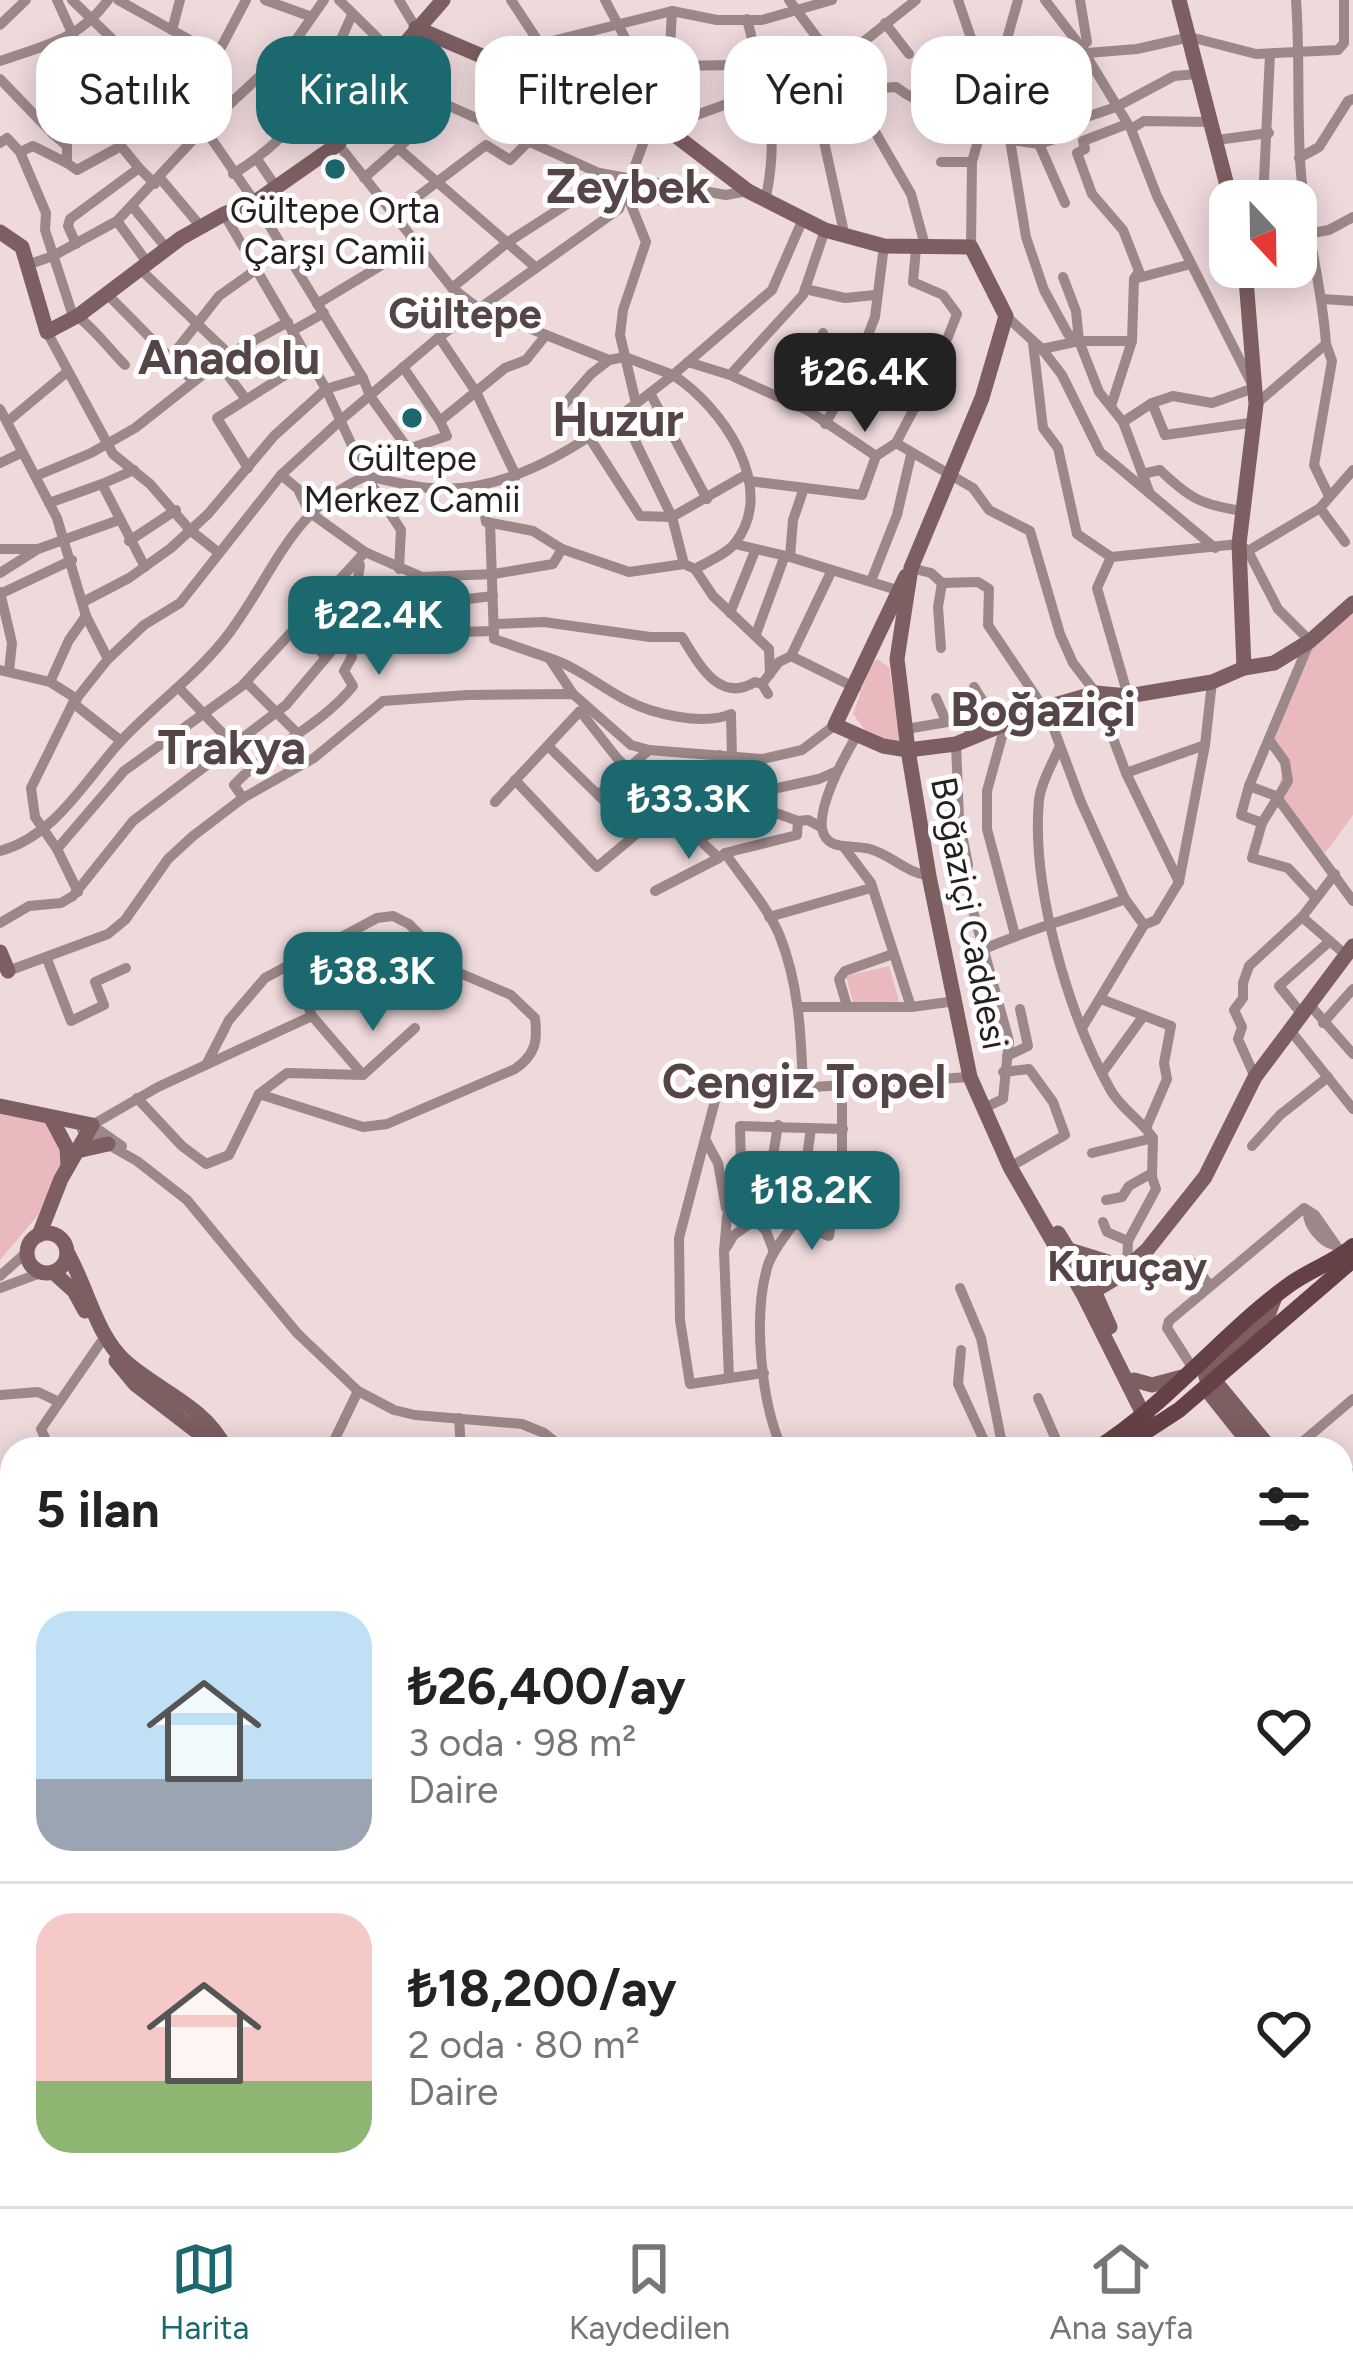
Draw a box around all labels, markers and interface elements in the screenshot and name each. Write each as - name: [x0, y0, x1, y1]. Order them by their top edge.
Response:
- chip: Satılık: [36, 36, 232, 144]
- chip: Kiralık: [256, 36, 451, 144]
- chip: Filtreler: [475, 36, 700, 144]
- chip: Yeni: [724, 36, 887, 144]
- chip: Daire: [911, 36, 1092, 144]
- marker: Gültepe Orta Çarşı Camii: [322, 156, 348, 182]
- district label: Zeybek: [546, 157, 710, 215]
- north arrow: [1209, 180, 1317, 288]
- map controls: [1209, 180, 1317, 288]
- place label: Gültepe Orta Çarşı Camii: [230, 189, 440, 273]
- district label: Gültepe: [388, 288, 542, 339]
- district label: Anadolu: [138, 328, 320, 386]
- pin: ₺26.4K: [767, 333, 963, 435]
- text: ₺26.4K: [801, 348, 929, 395]
- district label: Huzur: [552, 390, 684, 448]
- marker: Gültepe Merkez Camii: [399, 405, 425, 431]
- place label: Gültepe Merkez Camii: [303, 437, 521, 521]
- pin: ₺22.4K: [281, 576, 477, 678]
- text: ₺22.4K: [315, 591, 443, 638]
- district label: Boğaziçi: [950, 680, 1136, 738]
- district label: Trakya: [158, 718, 306, 776]
- pin: ₺33.3K: [591, 760, 787, 862]
- street label: Boğaziçi Caddesi: [922, 773, 1017, 1053]
- text: ₺33.3K: [627, 775, 751, 822]
- pin: ₺38.3K: [275, 932, 471, 1034]
- text: ₺38.3K: [310, 947, 436, 994]
- district label: Cengiz Topel: [662, 1052, 946, 1110]
- pin: ₺18.2K: [714, 1151, 910, 1253]
- text: ₺18.2K: [752, 1166, 872, 1213]
- district label: Kuruçay: [1047, 1241, 1208, 1292]
- icon: filters: [1251, 1476, 1317, 1542]
- text: 5 ilan: [36, 1479, 160, 1540]
- text: ₺26,400/ay: [408, 1656, 686, 1717]
- icon: home: [132, 1659, 276, 1803]
- icon: heart: [1251, 1698, 1317, 1764]
- text: 3 oda · 98 m²: [408, 1719, 636, 1766]
- text: Daire: [408, 1766, 498, 1813]
- text: ₺18,200/ay: [408, 1958, 677, 2019]
- icon: home: [132, 1961, 276, 2105]
- icon: heart: [1251, 2000, 1317, 2066]
- text: 2 oda · 80 m²: [408, 2021, 640, 2068]
- text: Daire: [408, 2068, 498, 2115]
- tab: Harita: [160, 2236, 249, 2347]
- tab: Kaydedilen: [569, 2236, 730, 2347]
- tab: Ana sayfa: [1049, 2236, 1193, 2347]

